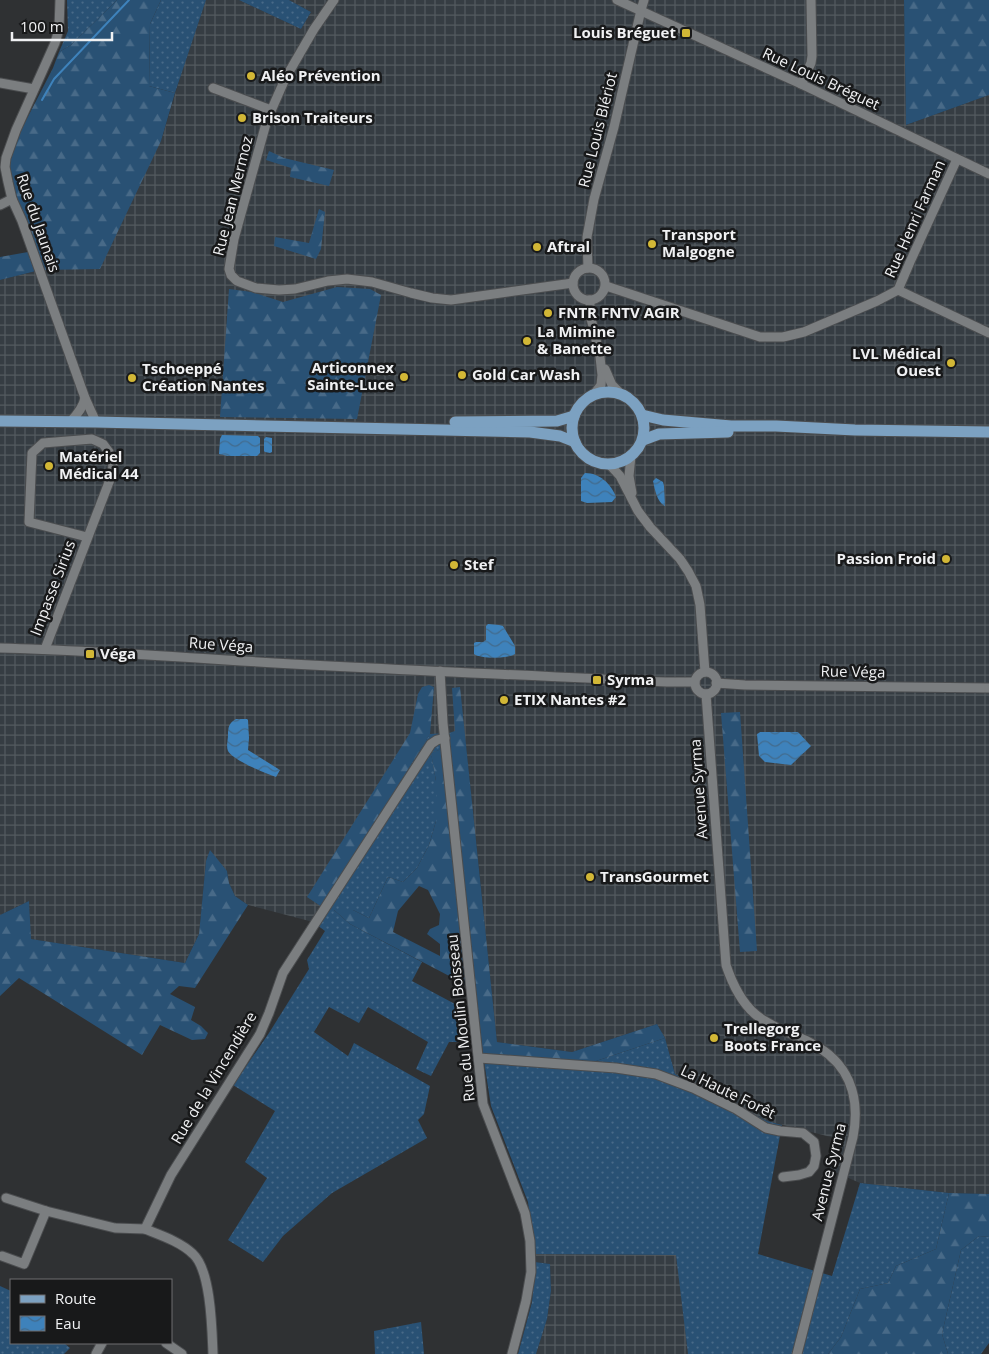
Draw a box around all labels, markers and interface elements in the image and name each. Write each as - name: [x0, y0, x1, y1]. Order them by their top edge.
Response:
- scale bar: [12, 10, 112, 42]
- text: 100 m: [20, 16, 64, 36]
- place label: Louis Bréguet: [573, 22, 676, 42]
- marker: Louis Bréguet: [680, 27, 692, 39]
- street label: Rue Louis Bréguet: [760, 42, 883, 114]
- place label: Aléo Prévention: [261, 65, 381, 85]
- marker: Aléo Prévention: [245, 70, 257, 82]
- street label: Rue Louis Blériot: [573, 70, 621, 189]
- place label: Brison Traiteurs: [252, 107, 373, 127]
- marker: Brison Traiteurs: [236, 112, 248, 124]
- street label: Rue Jean Mermoz: [207, 134, 257, 258]
- street label: Rue Henri Farman: [879, 157, 949, 281]
- street label: Rue du Jaunais: [13, 171, 65, 275]
- place label: Transport Malgogne: [662, 224, 736, 261]
- place label: Aftral: [547, 236, 590, 256]
- marker: Transport Malgogne: [646, 238, 658, 250]
- marker: Aftral: [531, 241, 543, 253]
- place label: FNTR FNTV AGIR: [558, 302, 680, 322]
- marker: FNTR FNTV AGIR: [542, 307, 554, 319]
- place label: La Mimine & Banette: [537, 321, 615, 358]
- marker: La Mimine & Banette: [521, 335, 533, 347]
- place label: LVL Médical Ouest: [852, 343, 941, 380]
- place label: Articonnex Sainte-Luce: [307, 357, 394, 394]
- marker: LVL Médical Ouest: [945, 357, 957, 369]
- place label: Tschoeppé Création Nantes: [142, 358, 264, 395]
- place label: Gold Car Wash: [472, 364, 580, 384]
- marker: Gold Car Wash: [456, 369, 468, 381]
- marker: Articonnex Sainte-Luce: [398, 371, 410, 383]
- marker: Tschoeppé Création Nantes: [126, 372, 138, 384]
- place label: Matériel Médical 44: [59, 446, 139, 483]
- marker: Matériel Médical 44: [43, 460, 55, 472]
- street label: Impasse Sirius: [25, 537, 79, 638]
- place label: Passion Froid: [837, 548, 936, 568]
- marker: Passion Froid: [940, 553, 952, 565]
- place label: Stef: [464, 554, 495, 574]
- marker: Stef: [448, 559, 460, 571]
- street label: Rue Véga: [188, 632, 254, 656]
- place label: Véga: [100, 643, 136, 663]
- marker: Véga: [84, 648, 96, 660]
- street label: Rue Véga: [821, 660, 885, 682]
- place label: Syrma: [607, 669, 654, 689]
- marker: Syrma: [591, 674, 603, 686]
- place label: ETIX Nantes #2: [514, 689, 626, 709]
- marker: ETIX Nantes #2: [498, 694, 510, 706]
- street label: Avenue Syrma: [685, 738, 711, 840]
- place label: TransGourmet: [600, 866, 709, 886]
- marker: TransGourmet: [584, 871, 596, 883]
- street label: Rue du Moulin Boisseau: [441, 933, 479, 1103]
- street label: Rue de la Vincendière: [166, 1008, 261, 1147]
- place label: Trellegorg Boots France: [724, 1018, 821, 1055]
- marker: Trellegorg Boots France: [708, 1032, 720, 1044]
- street label: La Haute Forêt: [678, 1060, 779, 1123]
- street label: Avenue Syrma: [806, 1121, 850, 1223]
- legend: [10, 1279, 172, 1344]
- text: Route: [55, 1288, 96, 1308]
- text: Eau: [55, 1313, 81, 1333]

